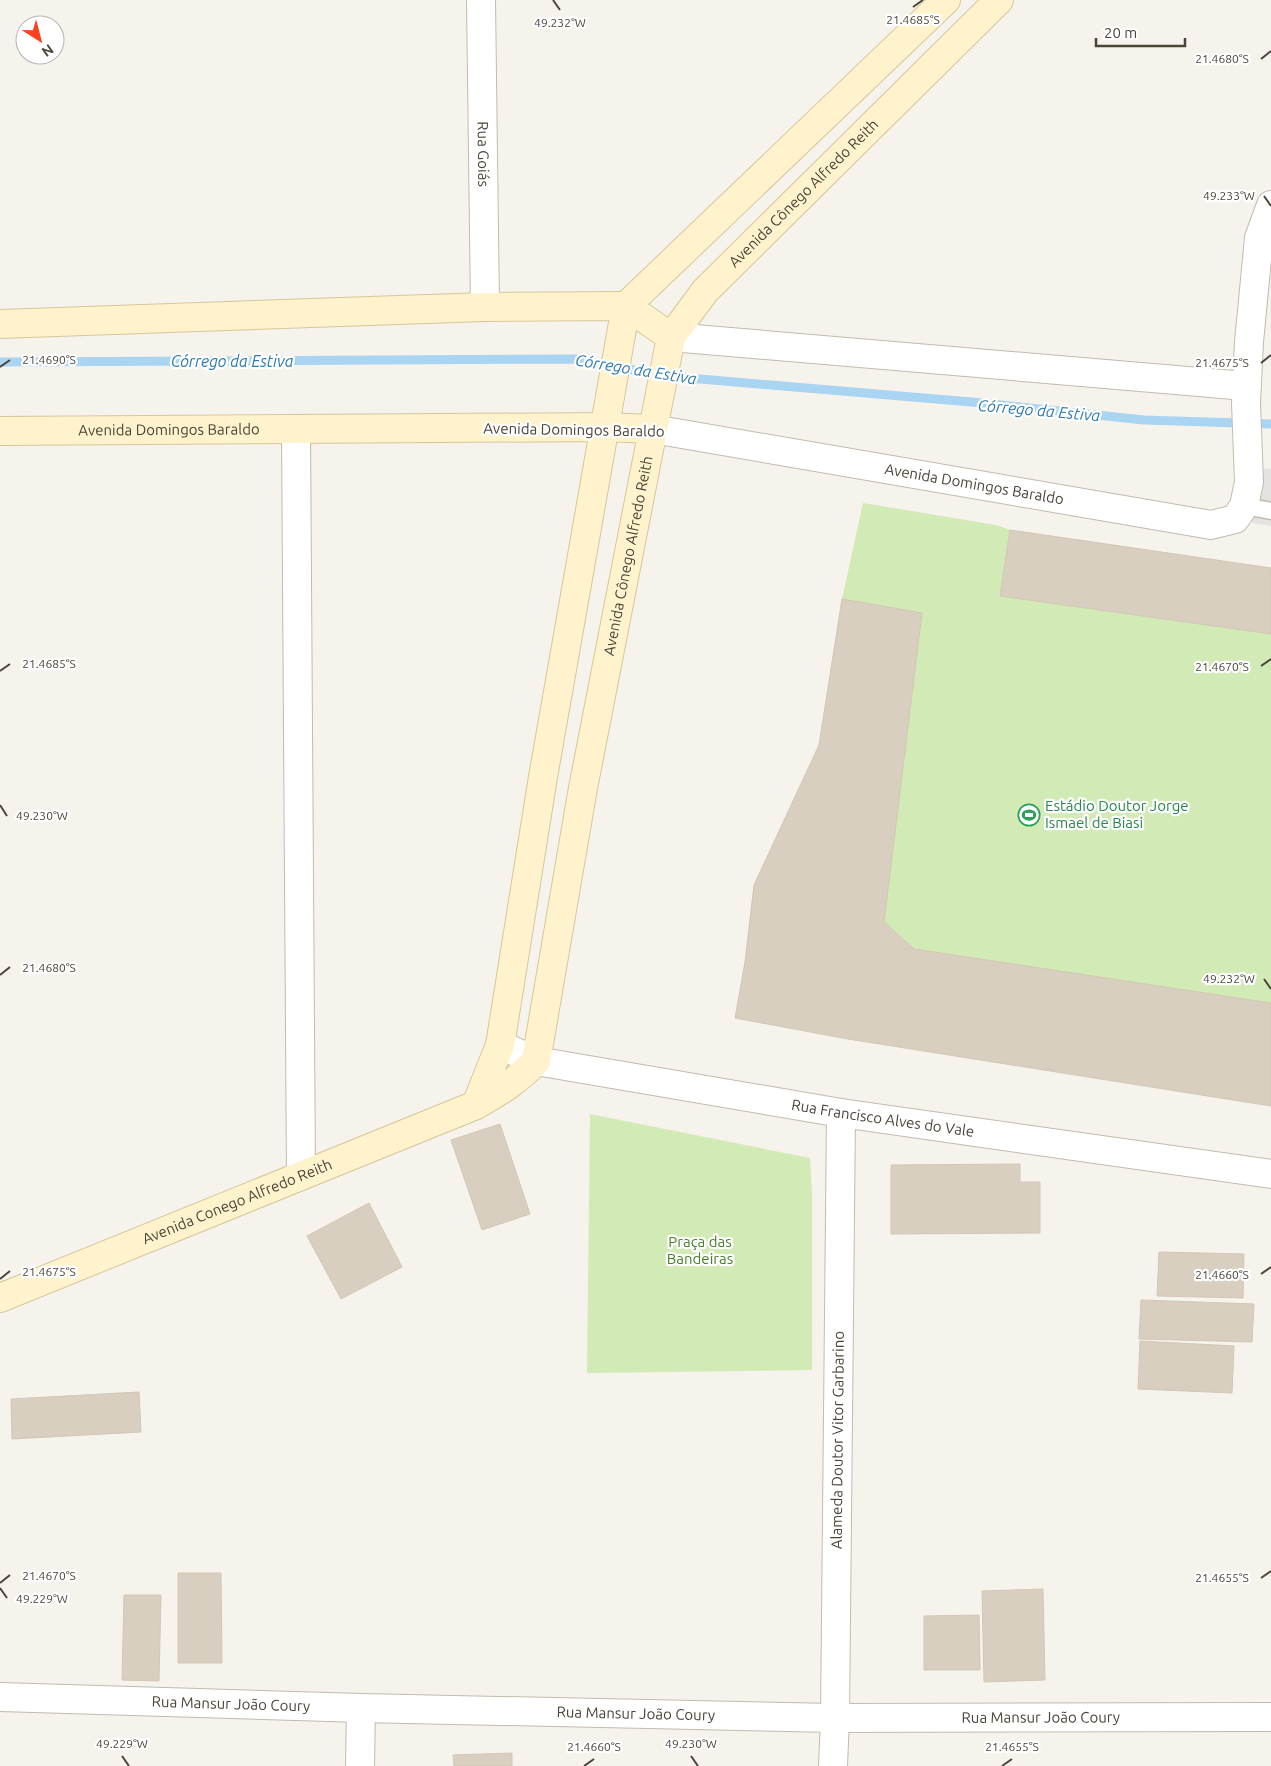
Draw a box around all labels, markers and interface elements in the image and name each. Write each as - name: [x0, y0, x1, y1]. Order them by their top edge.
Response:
- text: 21.4685°S: [886, 13, 940, 26]
- north arrow: [15, 15, 65, 65]
- scale bar: [1096, 15, 1185, 47]
- text: 49.232°W: [534, 16, 586, 29]
- text: 20 m: [1104, 24, 1137, 41]
- text: N: [39, 41, 57, 60]
- text: 21.4680°S: [1195, 52, 1249, 65]
- street label: Avenida Cônego Alfredo Reith: [725, 115, 882, 270]
- street label: Rua Goiás: [475, 121, 492, 187]
- text: 49.233°W: [1203, 189, 1255, 202]
- water label: Córrego da Estiva: [574, 351, 698, 388]
- water label: Córrego da Estiva: [171, 352, 294, 370]
- text: 21.4690°S: [22, 353, 76, 366]
- text: 21.4675°S: [1195, 356, 1249, 369]
- water label: Córrego da Estiva: [977, 396, 1101, 424]
- street label: Avenida Domingos Baraldo: [483, 419, 665, 440]
- street label: Avenida Domingos Baraldo: [78, 420, 260, 438]
- street label: Avenida Cônego Alfredo Reith: [600, 454, 656, 657]
- street label: Avenida Domingos Baraldo: [884, 460, 1065, 508]
- text: 21.4685°S: [22, 657, 76, 670]
- text: 21.4670°S: [1195, 660, 1249, 673]
- place label: Estádio Doutor Jorge Ismael de Biasi: [1045, 797, 1189, 831]
- sports icon: Estádio Doutor Jorge Ismael de Biasi: [1017, 803, 1041, 827]
- text: 49.230°W: [16, 809, 68, 822]
- text: 21.4680°S: [22, 961, 76, 974]
- text: 49.232°W: [1203, 972, 1255, 985]
- street label: Rua Francisco Alves do Vale: [790, 1096, 975, 1140]
- street label: Avenida Conego Alfredo Reith: [140, 1155, 334, 1247]
- park label: Praça das Bandeiras: [667, 1233, 733, 1267]
- text: 21.4675°S: [22, 1265, 76, 1278]
- text: 21.4660°S: [1195, 1268, 1249, 1281]
- street label: Alameda Doutor Vitor Garbarino: [828, 1331, 847, 1549]
- text: 21.4670°S: [22, 1569, 76, 1582]
- text: 21.4655°S: [1195, 1571, 1249, 1584]
- text: 49.229°W: [16, 1592, 68, 1605]
- street label: Rua Mansur João Coury: [151, 1693, 310, 1714]
- street label: Rua Mansur João Coury: [556, 1703, 715, 1723]
- street label: Rua Mansur João Coury: [961, 1708, 1120, 1726]
- text: 49.229°W: [96, 1737, 148, 1750]
- text: 49.230°W: [665, 1737, 717, 1750]
- text: 21.4660°S: [567, 1740, 621, 1753]
- text: 21.4655°S: [985, 1740, 1039, 1753]

